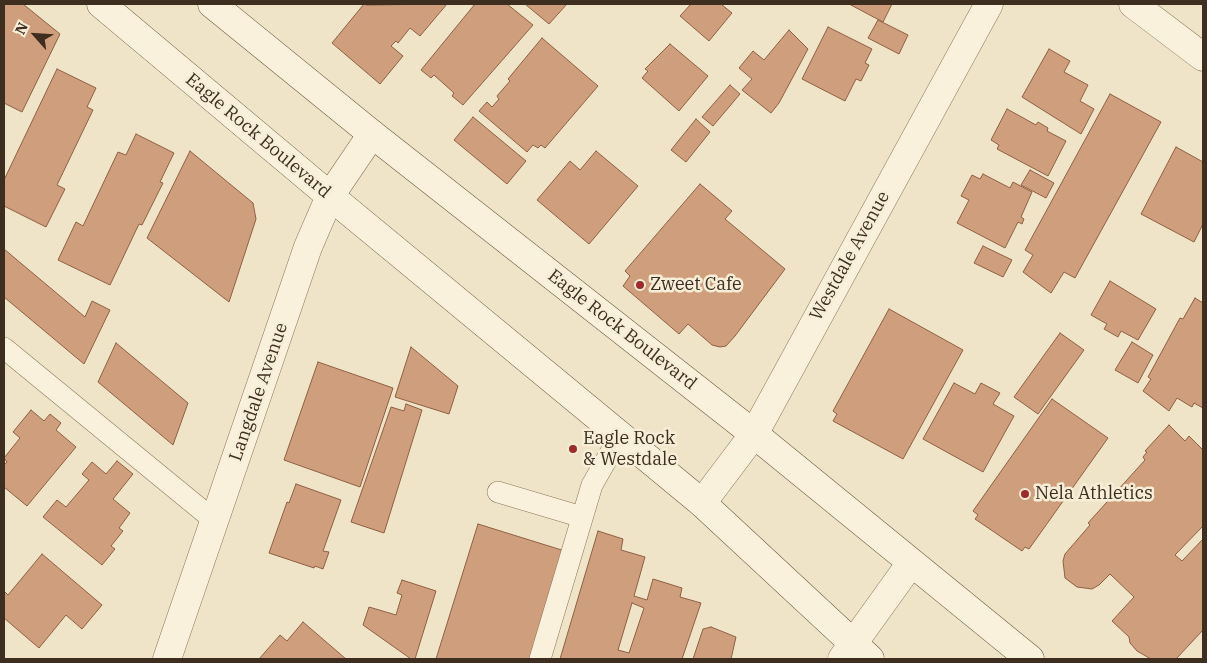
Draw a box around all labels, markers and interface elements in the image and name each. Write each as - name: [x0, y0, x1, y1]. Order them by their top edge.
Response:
- north arrow: [10, 10, 60, 60]
- text: N: [11, 20, 32, 37]
- street label: Eagle Rock Boulevard: [181, 69, 335, 203]
- street label: Westdale Avenue: [806, 188, 894, 324]
- street label: Eagle Rock Boulevard: [543, 265, 701, 395]
- place label: Zweet Cafe: [650, 274, 742, 296]
- marker: Zweet Cafe: [634, 279, 646, 291]
- street label: Langdale Avenue: [225, 320, 293, 464]
- place label: Eagle Rock & Westdale: [583, 428, 677, 470]
- marker: Eagle Rock & Westdale: [567, 443, 579, 455]
- place label: Nela Athletics: [1035, 483, 1153, 505]
- marker: Nela Athletics: [1019, 488, 1031, 500]

